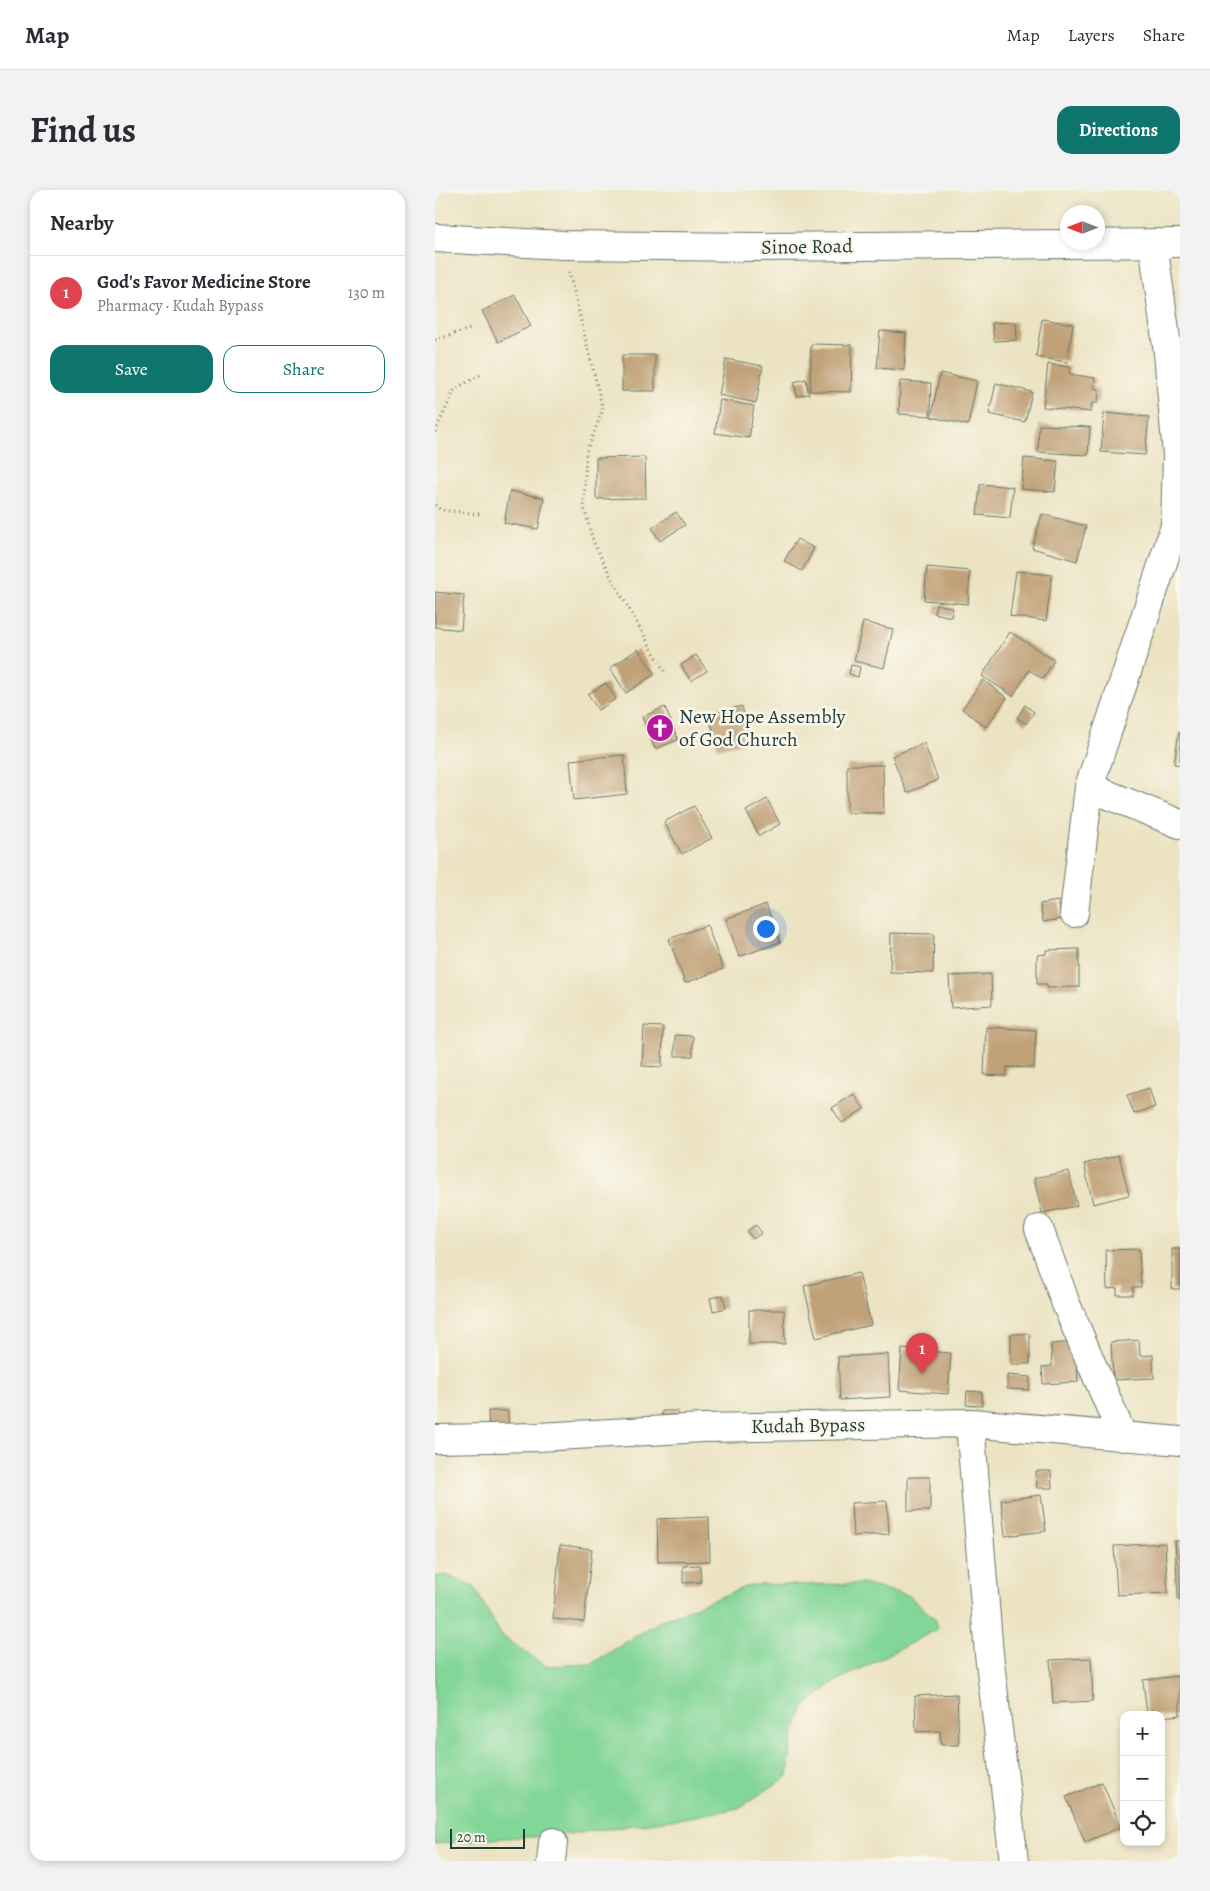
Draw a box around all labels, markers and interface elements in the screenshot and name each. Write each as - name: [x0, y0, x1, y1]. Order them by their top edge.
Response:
- text: Map: [25, 19, 69, 51]
- text: Map: [1007, 23, 1040, 47]
- text: Layers: [1068, 23, 1115, 47]
- text: Share: [1143, 23, 1185, 47]
- text: Find us: [30, 106, 136, 154]
- button: Directions: [1057, 106, 1180, 154]
- north arrow: [1060, 205, 1105, 250]
- text: Nearby: [50, 209, 113, 237]
- street label: Sinoe Road: [761, 232, 853, 261]
- text: God's Favor Medicine Store: [97, 269, 311, 295]
- text: 1: [63, 282, 69, 304]
- text: 130 m: [348, 282, 385, 304]
- text: Pharmacy · Kudah Bypass: [97, 295, 264, 317]
- button: Save: [50, 345, 213, 393]
- button: Share: [223, 345, 385, 393]
- place label: New Hope Assembly of God Church: [679, 703, 847, 753]
- church icon: New Hope Assembly of God Church: [645, 713, 675, 743]
- your location: [753, 916, 779, 942]
- pin: 1: [906, 1333, 938, 1374]
- street label: Kudah Bypass: [751, 1411, 865, 1440]
- map controls: [1120, 1711, 1165, 1846]
- button: +: [1120, 1711, 1165, 1756]
- button: −: [1120, 1756, 1165, 1801]
- button: locate: [1120, 1801, 1165, 1846]
- scale bar: [450, 1826, 525, 1849]
- text: 20 m: [457, 1828, 486, 1847]

